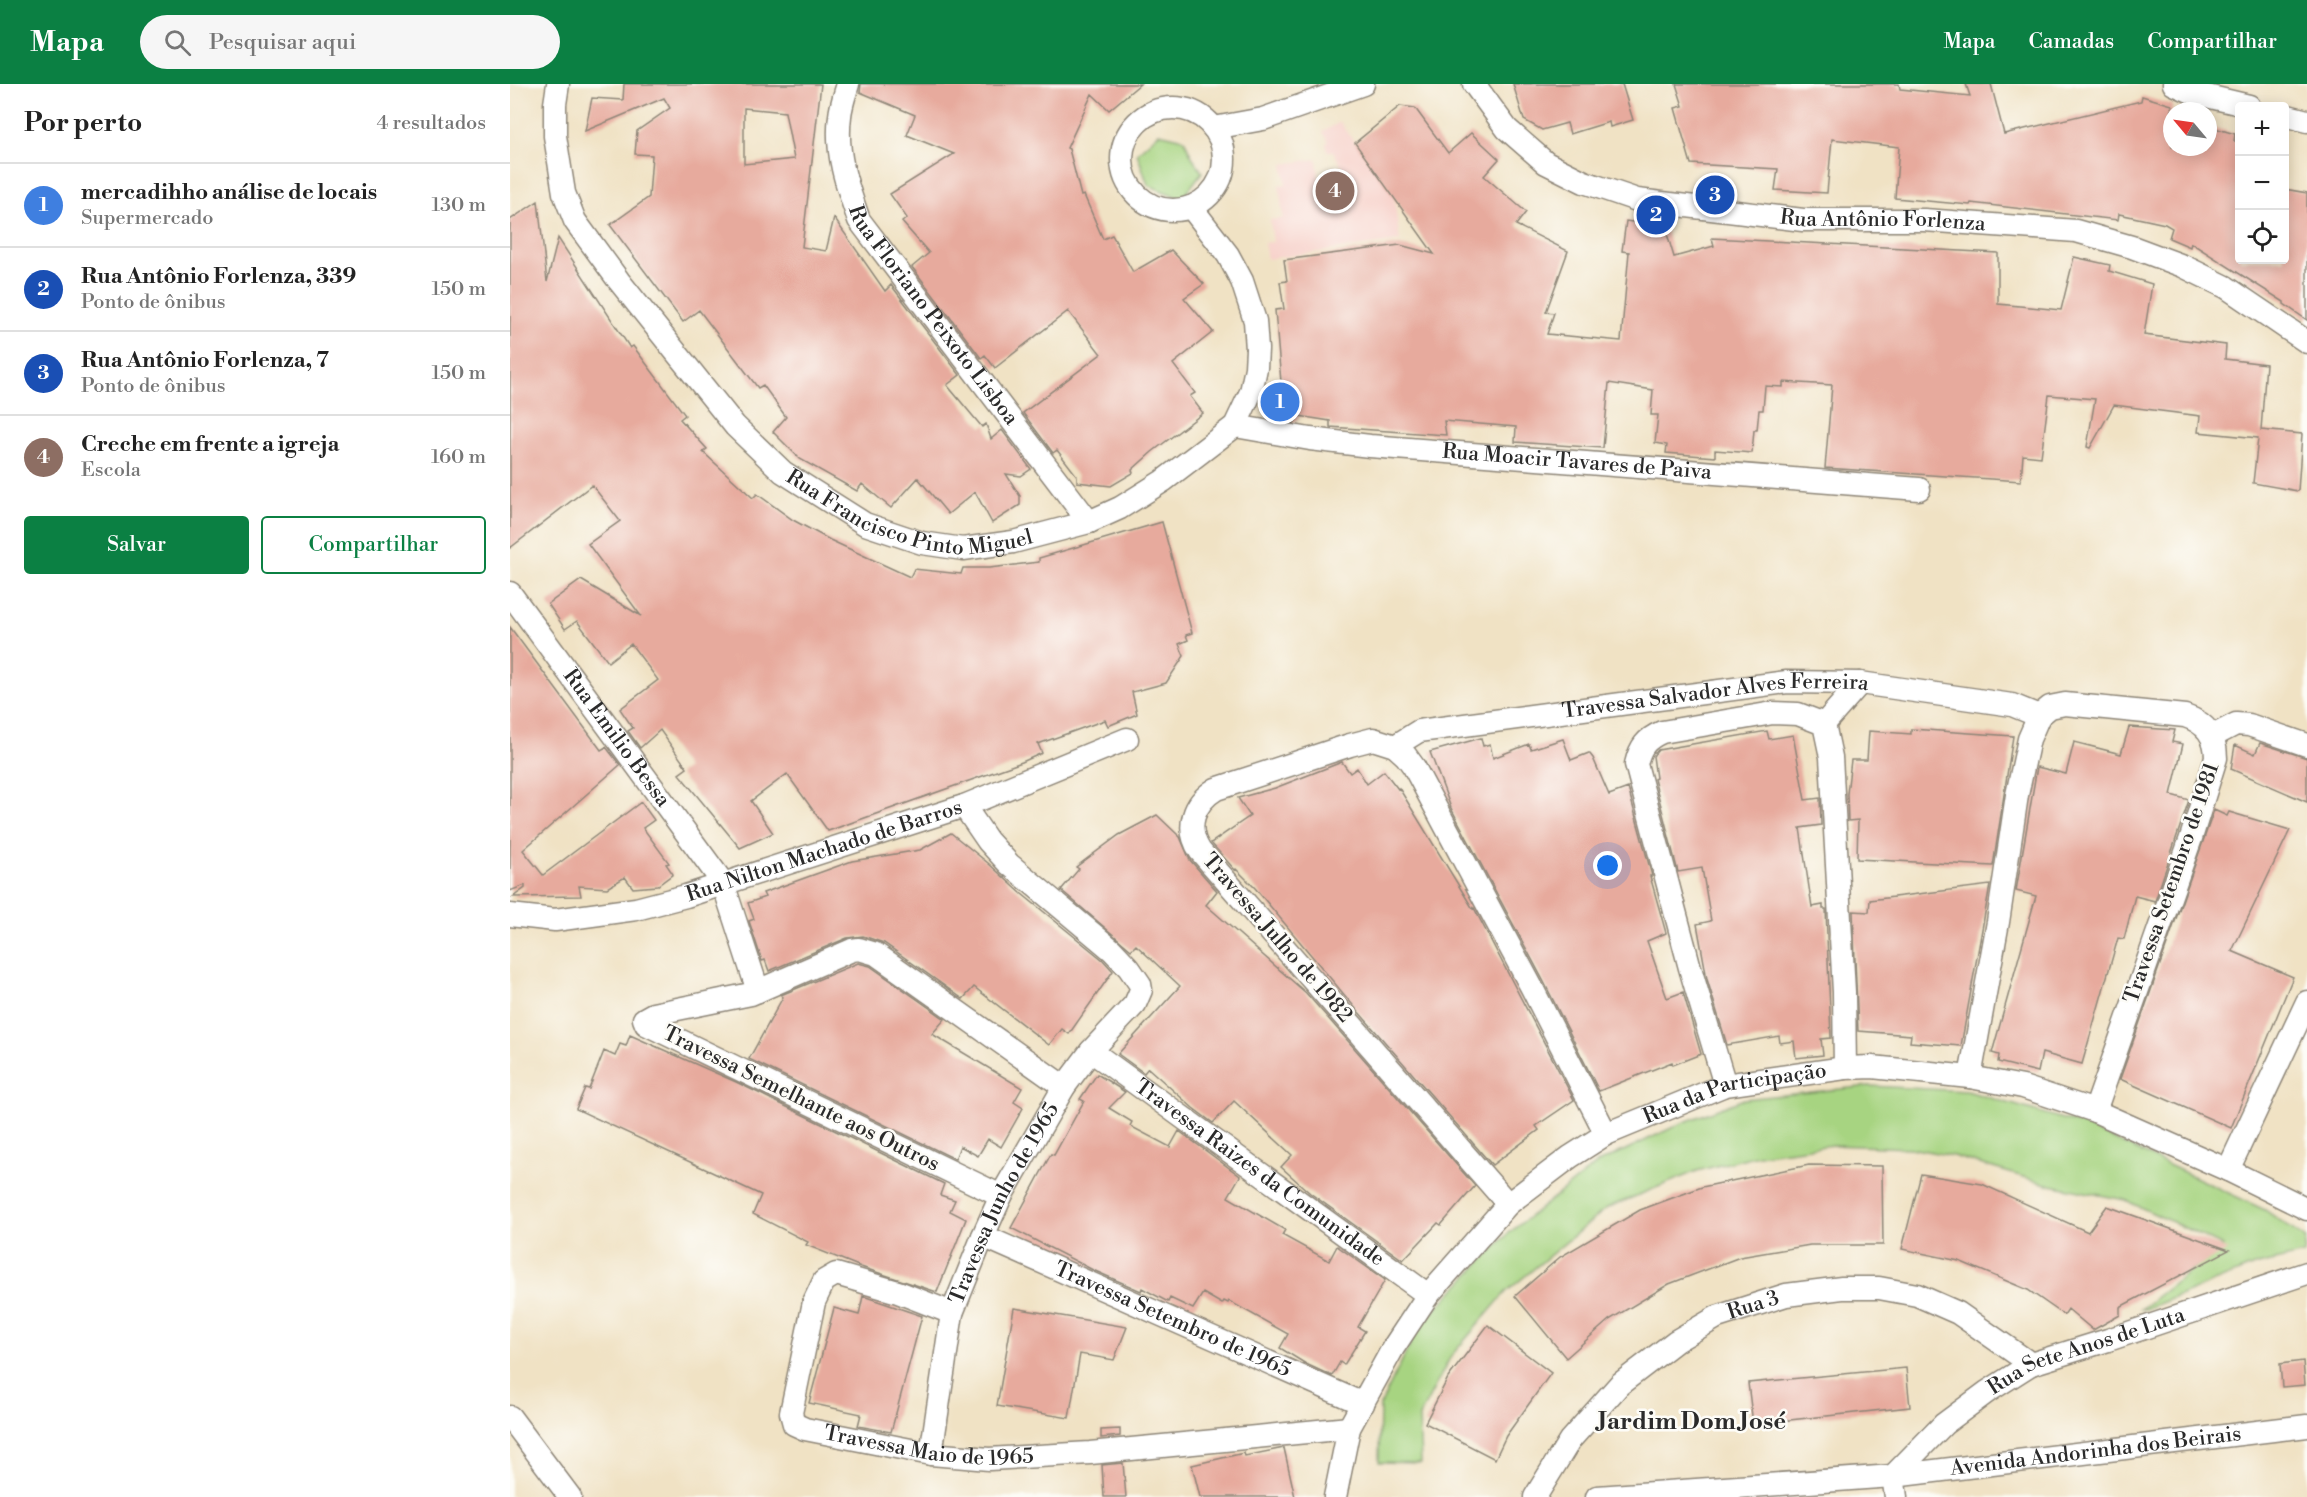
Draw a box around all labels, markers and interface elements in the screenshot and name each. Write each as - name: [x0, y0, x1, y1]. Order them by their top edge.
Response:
- search box: [140, 15, 560, 69]
- text: Mapa: [30, 25, 104, 60]
- icon: search: [161, 26, 194, 59]
- text: Pesquisar aqui: [209, 29, 356, 56]
- text: Mapa: [1943, 29, 1995, 55]
- text: Camadas: [2028, 29, 2114, 55]
- text: Compartilhar: [2147, 29, 2277, 55]
- north arrow: [2163, 102, 2217, 156]
- map controls: [2235, 102, 2289, 264]
- button: +: [2235, 102, 2289, 156]
- text: Por perto: [24, 107, 142, 139]
- text: 4 resultados: [376, 111, 486, 136]
- button: −: [2235, 156, 2289, 210]
- pin: 4: [1316, 168, 1354, 214]
- pin: 3: [1696, 172, 1734, 218]
- text: mercadihho análise de locais: [81, 179, 377, 206]
- pin: 2: [1636, 192, 1676, 238]
- text: 1: [39, 193, 48, 218]
- text: 130 m: [431, 193, 486, 218]
- street label: Rua Floriano Peixoto Lisboa: [842, 202, 1024, 431]
- street label: Rua Antônio Forlenza: [1778, 204, 1987, 237]
- text: Supermercado: [81, 206, 213, 231]
- button: locate: [2235, 210, 2289, 264]
- text: Rua Antônio Forlenza, 339: [81, 263, 356, 290]
- text: 2: [37, 277, 50, 302]
- text: 150 m: [431, 277, 486, 302]
- text: Ponto de ônibus: [81, 290, 226, 315]
- text: Rua Antônio Forlenza, 7: [81, 347, 329, 374]
- text: 3: [37, 361, 50, 386]
- text: 150 m: [431, 361, 486, 386]
- text: Ponto de ônibus: [81, 374, 226, 399]
- pin: 1: [1260, 380, 1300, 424]
- text: Creche em frente a igreja: [81, 431, 340, 458]
- street label: Rua Moacir Tavares de Paiva: [1441, 439, 1713, 486]
- text: 4: [37, 445, 50, 470]
- text: 160 m: [431, 445, 486, 470]
- text: Escola: [81, 458, 141, 483]
- street label: Rua Francisco Pinto Miguel: [781, 464, 1036, 562]
- button: Salvar: [24, 516, 249, 574]
- button: Compartilhar: [261, 516, 486, 574]
- street label: Rua Emilio Bessa: [557, 664, 676, 813]
- street label: Travessa Salvador Alves Ferreira: [1561, 669, 1871, 725]
- street label: Travessa Setembro de 1981: [2119, 759, 2225, 1007]
- street label: Rua Nilton Machado de Barros: [683, 794, 966, 908]
- street label: Travessa Julho de 1982: [1196, 848, 1358, 1028]
- your location: [1593, 851, 1622, 880]
- street label: Travessa Semelhante aos Outros: [658, 1021, 944, 1177]
- street label: Rua da Participação: [1639, 1058, 1828, 1130]
- street label: Travessa Raizes da Comunidade: [1129, 1074, 1390, 1272]
- street label: Travessa Junho de 1965: [944, 1098, 1065, 1308]
- street label: Travessa Setembro de 1965: [1050, 1256, 1294, 1383]
- street label: Rua 3: [1724, 1285, 1782, 1326]
- street label: Rua Sete Anos de Luta: [1983, 1302, 2189, 1401]
- district label: Jardim Dom José: [1595, 1407, 1786, 1437]
- street label: Travessa Maio de 1965: [822, 1420, 1035, 1472]
- street label: Avenida Andorinha dos Beirais: [1948, 1421, 2243, 1482]

